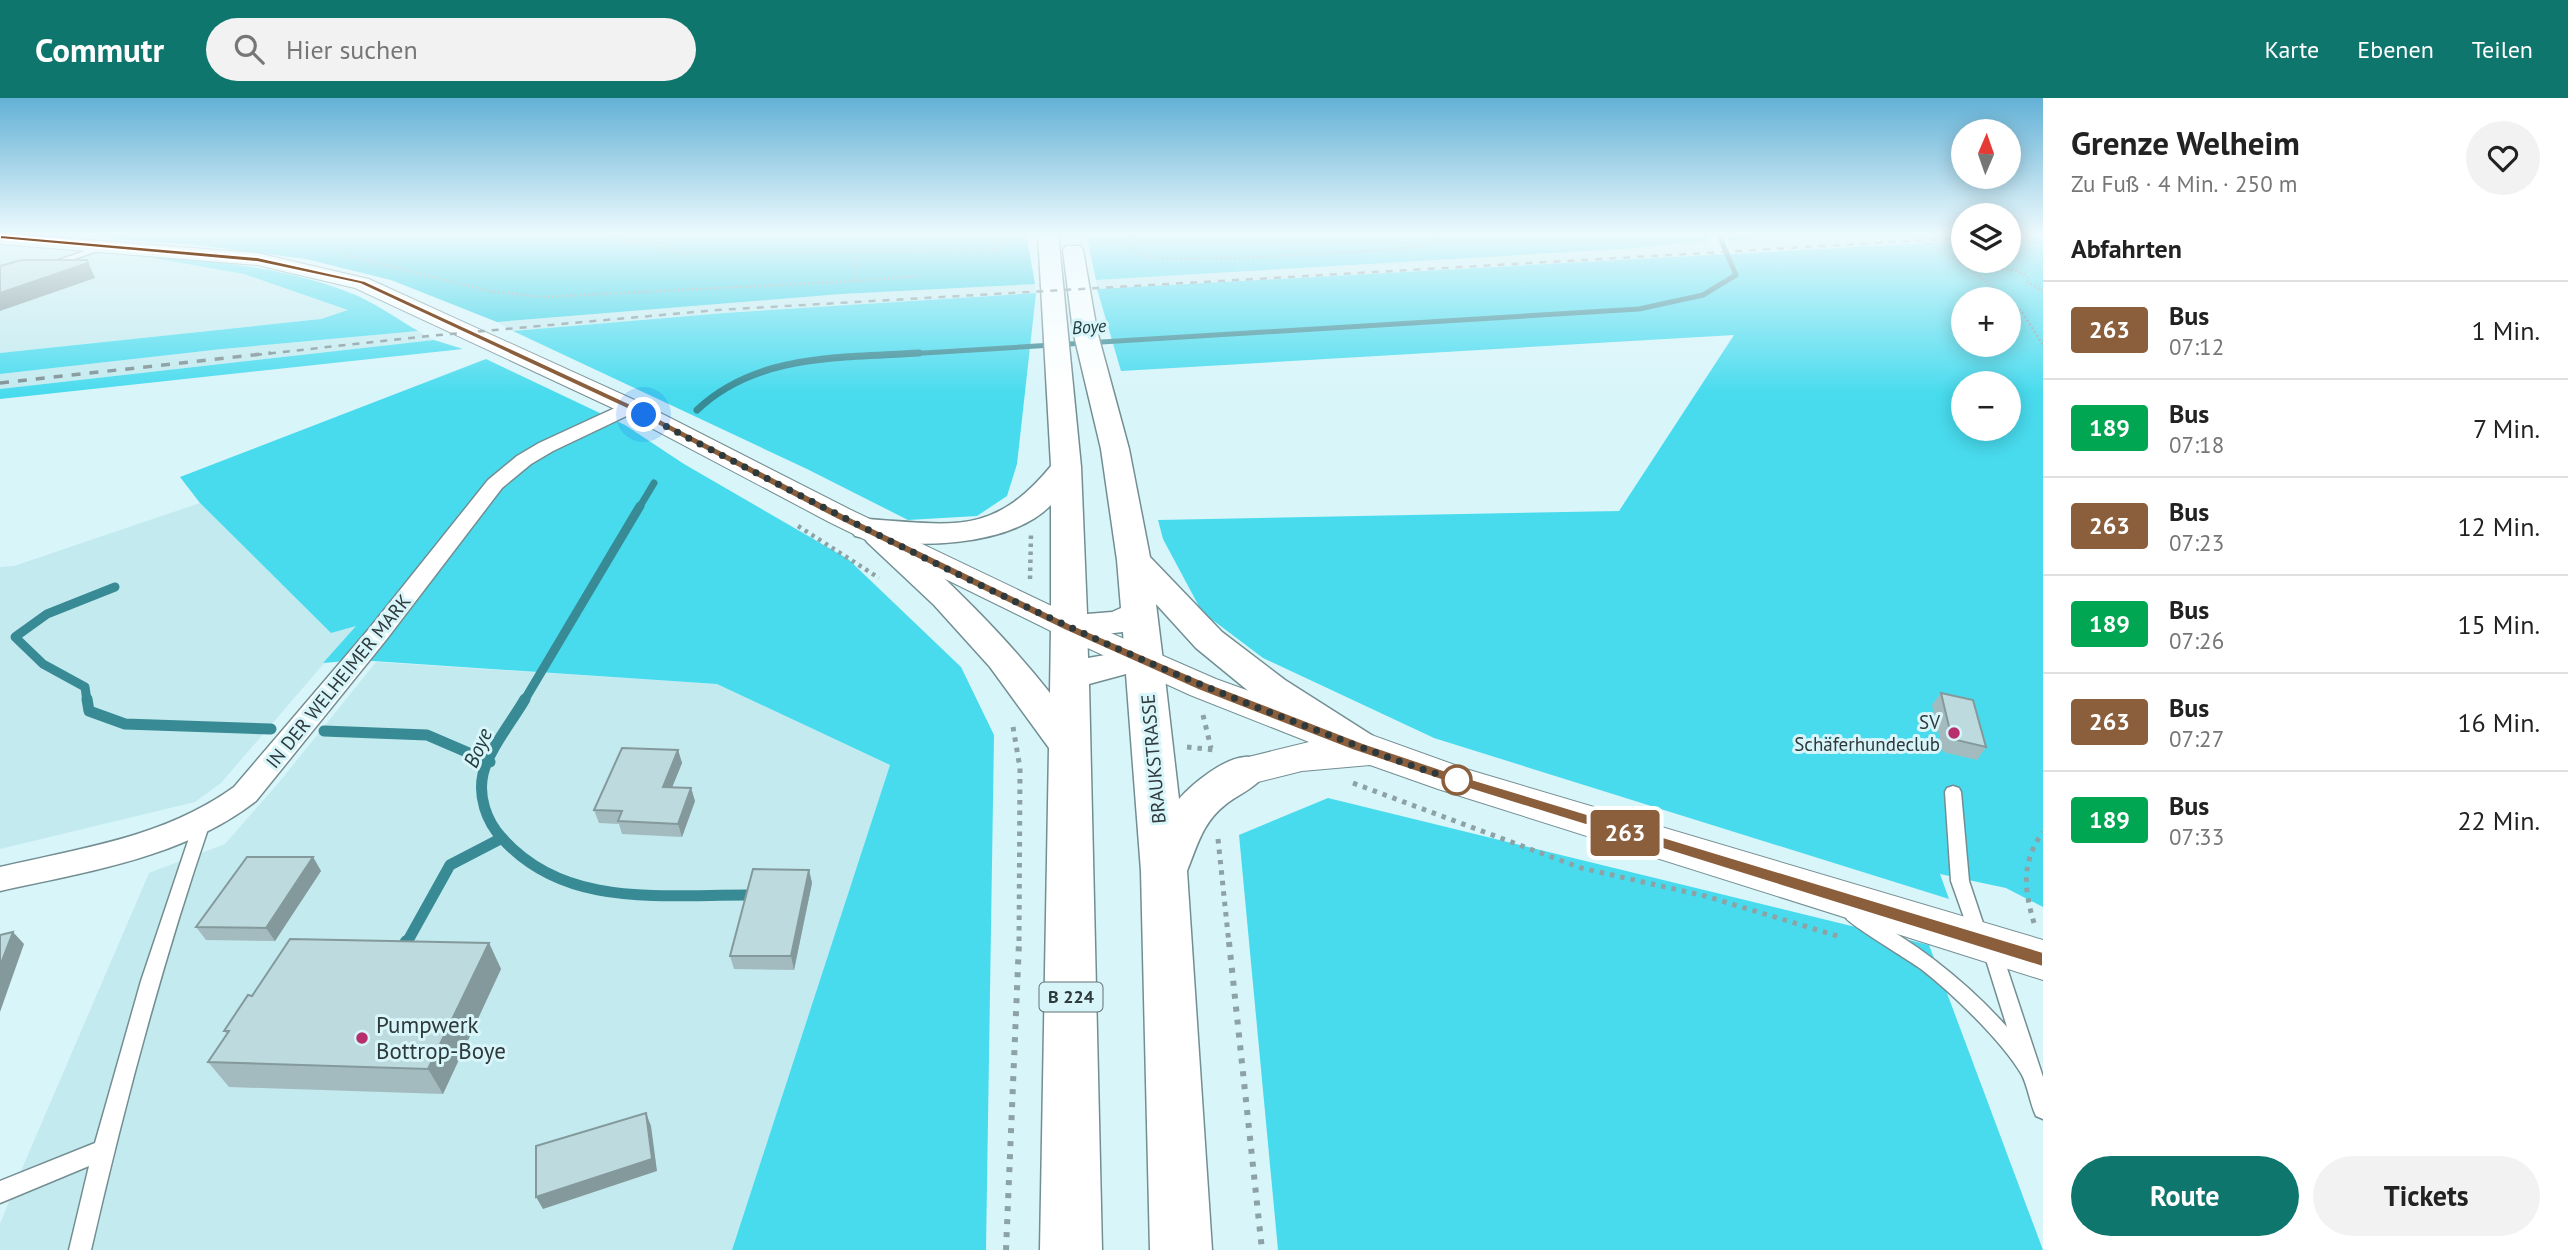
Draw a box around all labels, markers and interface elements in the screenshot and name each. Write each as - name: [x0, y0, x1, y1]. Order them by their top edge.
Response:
- search box: [206, 18, 696, 81]
- text: Commutr: [35, 28, 164, 71]
- icon: search: [230, 30, 268, 68]
- text: Hier suchen: [286, 33, 418, 66]
- text: Karte: [2265, 34, 2319, 65]
- text: Ebenen: [2357, 34, 2434, 65]
- text: Teilen: [2472, 34, 2533, 65]
- north arrow: [1951, 119, 2021, 189]
- map controls: [1951, 119, 2021, 441]
- text: Grenze Welheim: [2071, 121, 2300, 164]
- button: heart: [2466, 121, 2540, 195]
- text: Zu Fuß · 4 Min. · 250 m: [2071, 169, 2297, 198]
- button: layers: [1951, 203, 2021, 273]
- text: Abfahrten: [2071, 232, 2182, 265]
- button: +: [1951, 287, 2021, 357]
- text: Bus: [2169, 299, 2209, 332]
- water label: Boye: [1071, 314, 1108, 339]
- text: 263: [2089, 314, 2130, 345]
- text: 1 Min.: [2472, 314, 2540, 347]
- text: 07:12: [2169, 332, 2224, 361]
- button: −: [1951, 371, 2021, 441]
- your location: [626, 397, 661, 432]
- text: Bus: [2169, 397, 2209, 430]
- text: 189: [2089, 412, 2130, 443]
- text: 7 Min.: [2473, 412, 2540, 445]
- text: 07:18: [2169, 430, 2224, 459]
- text: Bus: [2169, 495, 2209, 528]
- text: 263: [2089, 510, 2130, 541]
- text: 12 Min.: [2457, 510, 2540, 543]
- text: 07:23: [2169, 528, 2224, 557]
- street label: IN DER WELHEIMER MARK: [260, 589, 416, 773]
- text: Bus: [2169, 593, 2209, 626]
- text: 189: [2089, 608, 2130, 639]
- text: 15 Min.: [2457, 608, 2540, 641]
- text: 07:26: [2169, 626, 2224, 655]
- text: Bus: [2169, 691, 2209, 724]
- street label: BRAUKSTRASSE: [1135, 693, 1171, 825]
- text: 263: [2089, 706, 2130, 737]
- text: 16 Min.: [2457, 706, 2540, 739]
- place label: SV Schäferhundeclub: [1794, 710, 1940, 756]
- water label: Boye: [457, 724, 498, 772]
- text: 07:27: [2169, 724, 2224, 753]
- marker: SV Schäferhundeclub: [1946, 725, 1962, 741]
- unlabelled marker: [1442, 765, 1472, 795]
- text: Bus: [2169, 789, 2209, 822]
- text: 189: [2089, 804, 2130, 835]
- text: 22 Min.: [2457, 804, 2540, 837]
- line badge: 263: [1585, 810, 1665, 856]
- text: 263: [1605, 817, 1645, 848]
- text: 07:33: [2169, 822, 2224, 851]
- road number: B 224: [1040, 982, 1102, 1012]
- place label: Pumpwerk Bottrop-Boye: [376, 1010, 506, 1065]
- marker: Pumpwerk Bottrop-Boye: [354, 1030, 370, 1046]
- button: Route: [2071, 1156, 2299, 1236]
- button: Tickets: [2313, 1156, 2540, 1236]

